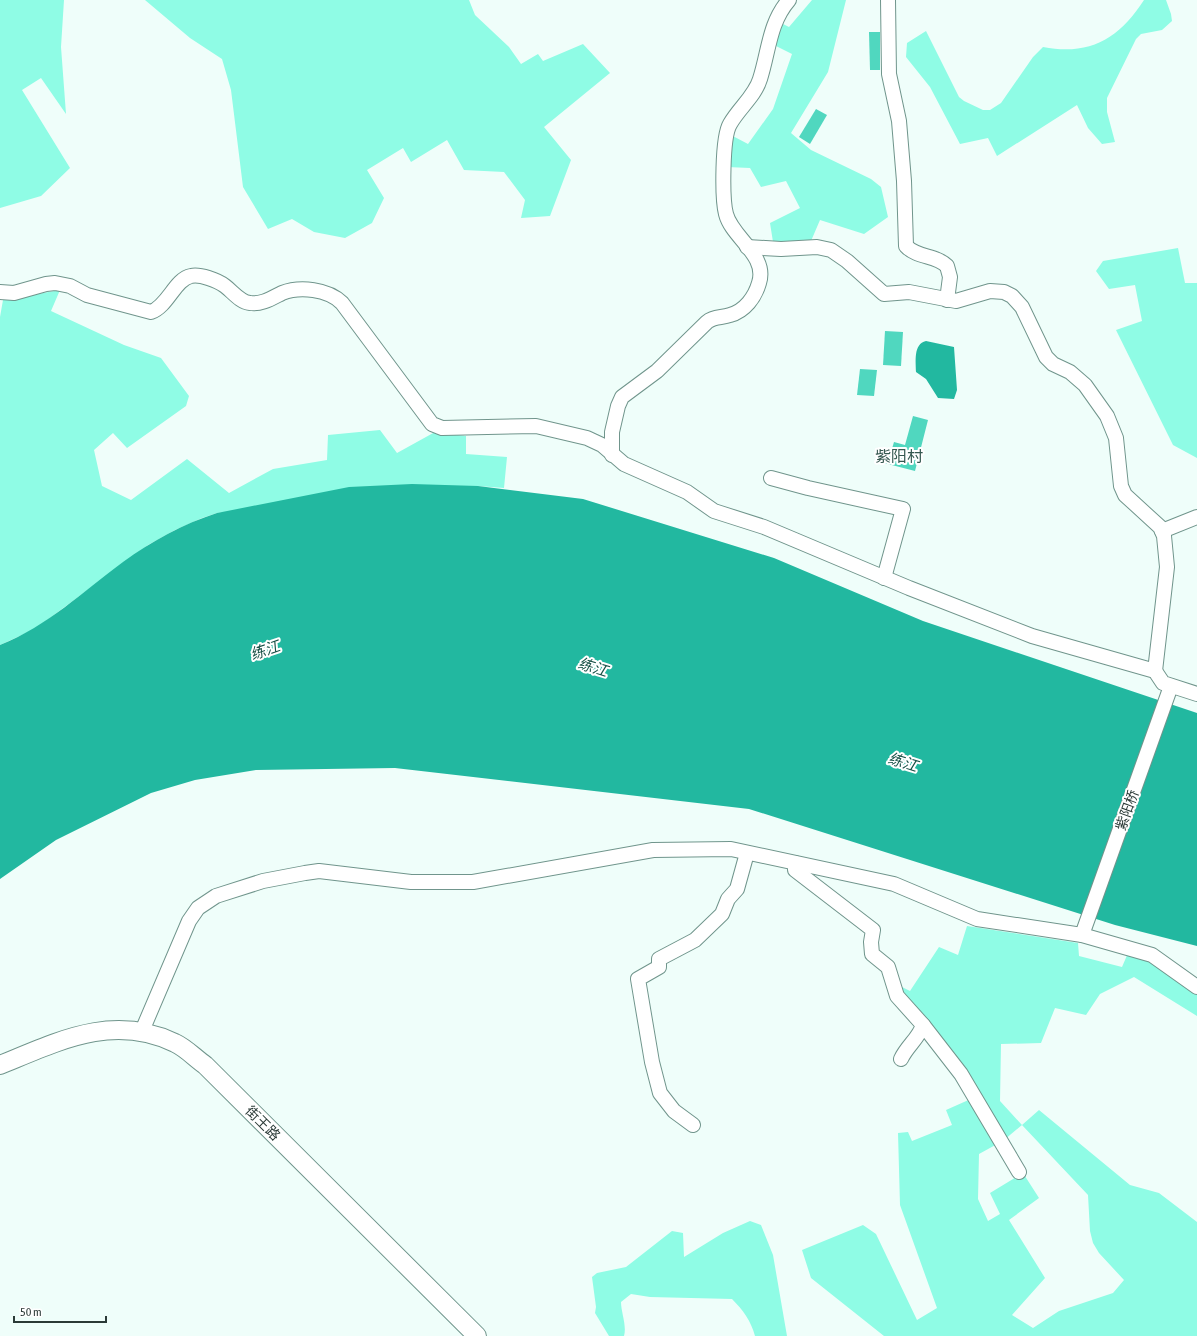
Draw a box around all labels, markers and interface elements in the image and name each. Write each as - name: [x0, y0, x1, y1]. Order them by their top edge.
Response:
- district label: 紫阳村: [875, 447, 923, 465]
- water label: 练江: [248, 636, 284, 663]
- water label: 练江: [576, 654, 612, 680]
- water label: 练江: [886, 749, 922, 775]
- street label: 紫阳桥: [1112, 788, 1142, 832]
- street label: 街王路: [242, 1102, 284, 1144]
- scale bar: [14, 1298, 106, 1324]
- text: 50 m: [20, 1305, 42, 1319]

